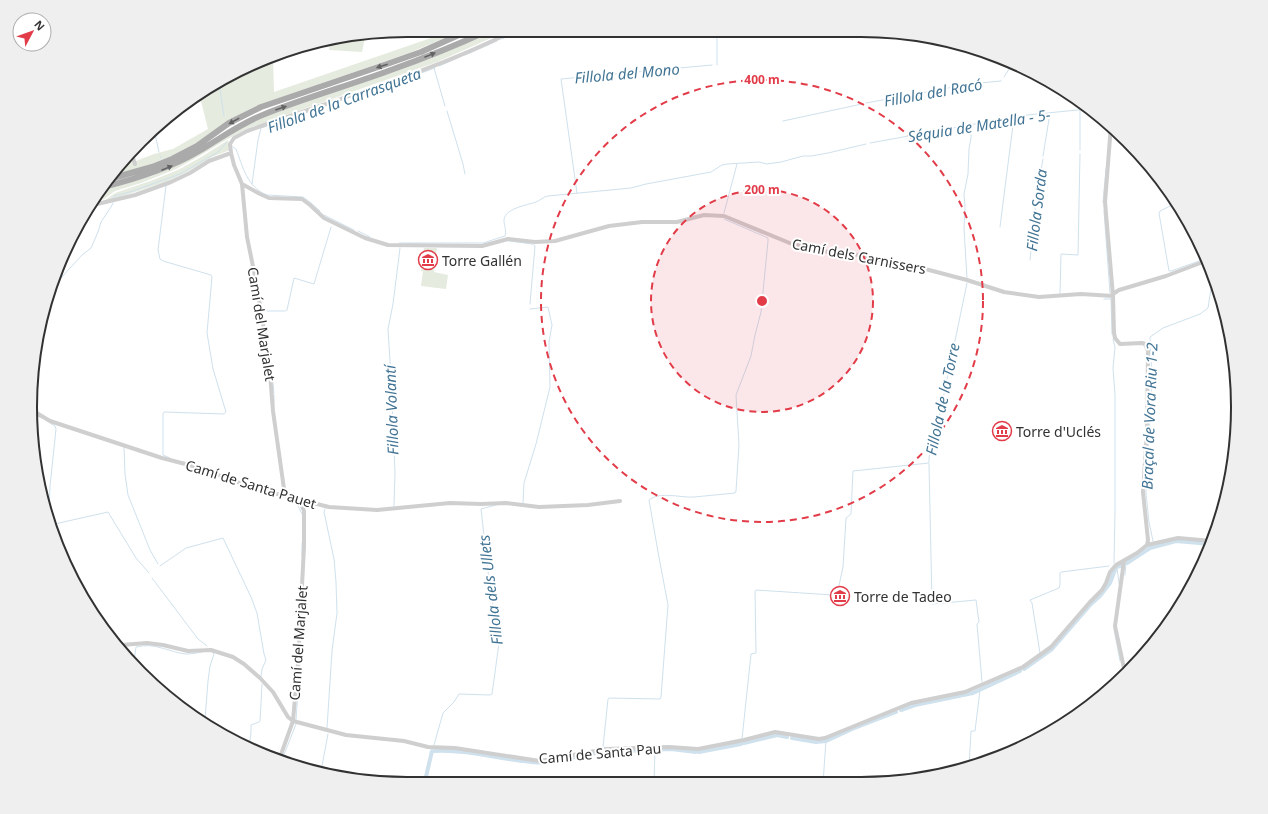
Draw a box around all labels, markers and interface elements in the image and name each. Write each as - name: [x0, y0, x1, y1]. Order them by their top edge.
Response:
- north arrow: [12, 12, 52, 52]
- text: N: [31, 17, 49, 33]
- one-way arrow: [425, 52, 437, 58]
- water label: Fillola del Mono: [574, 58, 680, 88]
- water label: Fillola de la Carrasqueta: [264, 63, 424, 137]
- one-way arrow: [376, 63, 388, 69]
- text: 400 m: [744, 71, 780, 88]
- water label: Fillola del Racó: [882, 73, 984, 111]
- water label: Séquia de Matella - 5-: [906, 104, 1052, 146]
- one-way arrow: [276, 105, 288, 111]
- one-way arrow: [228, 117, 240, 124]
- one-way arrow: [161, 164, 173, 170]
- water label: Fillola Sorda: [1021, 167, 1051, 252]
- text: 200 m: [744, 181, 780, 198]
- street label: Camí dels Carnissers: [790, 234, 928, 278]
- museum icon: Torre Gallén: [417, 249, 439, 271]
- place label: Torre Gallén: [442, 251, 522, 270]
- street label: Camí del Marjalet: [244, 266, 280, 382]
- centre of rings: [755, 294, 769, 308]
- water label: Fillola de la Torre: [920, 341, 964, 457]
- water label: Braçal de Vora Riu 1-2: [1136, 342, 1162, 490]
- water label: Fillola Volantí: [379, 363, 403, 455]
- museum icon: Torre d'Uclés: [991, 420, 1013, 442]
- place label: Torre d'Uclés: [1016, 422, 1101, 441]
- street label: Camí de Santa Pauet: [183, 455, 319, 513]
- water label: Fillola dels Ullets: [473, 533, 507, 646]
- street label: Camí del Marjalet: [285, 585, 311, 701]
- museum icon: Torre de Tadeo: [829, 585, 851, 607]
- place label: Torre de Tadeo: [854, 587, 952, 606]
- street label: Camí de Santa Pau: [538, 738, 662, 768]

